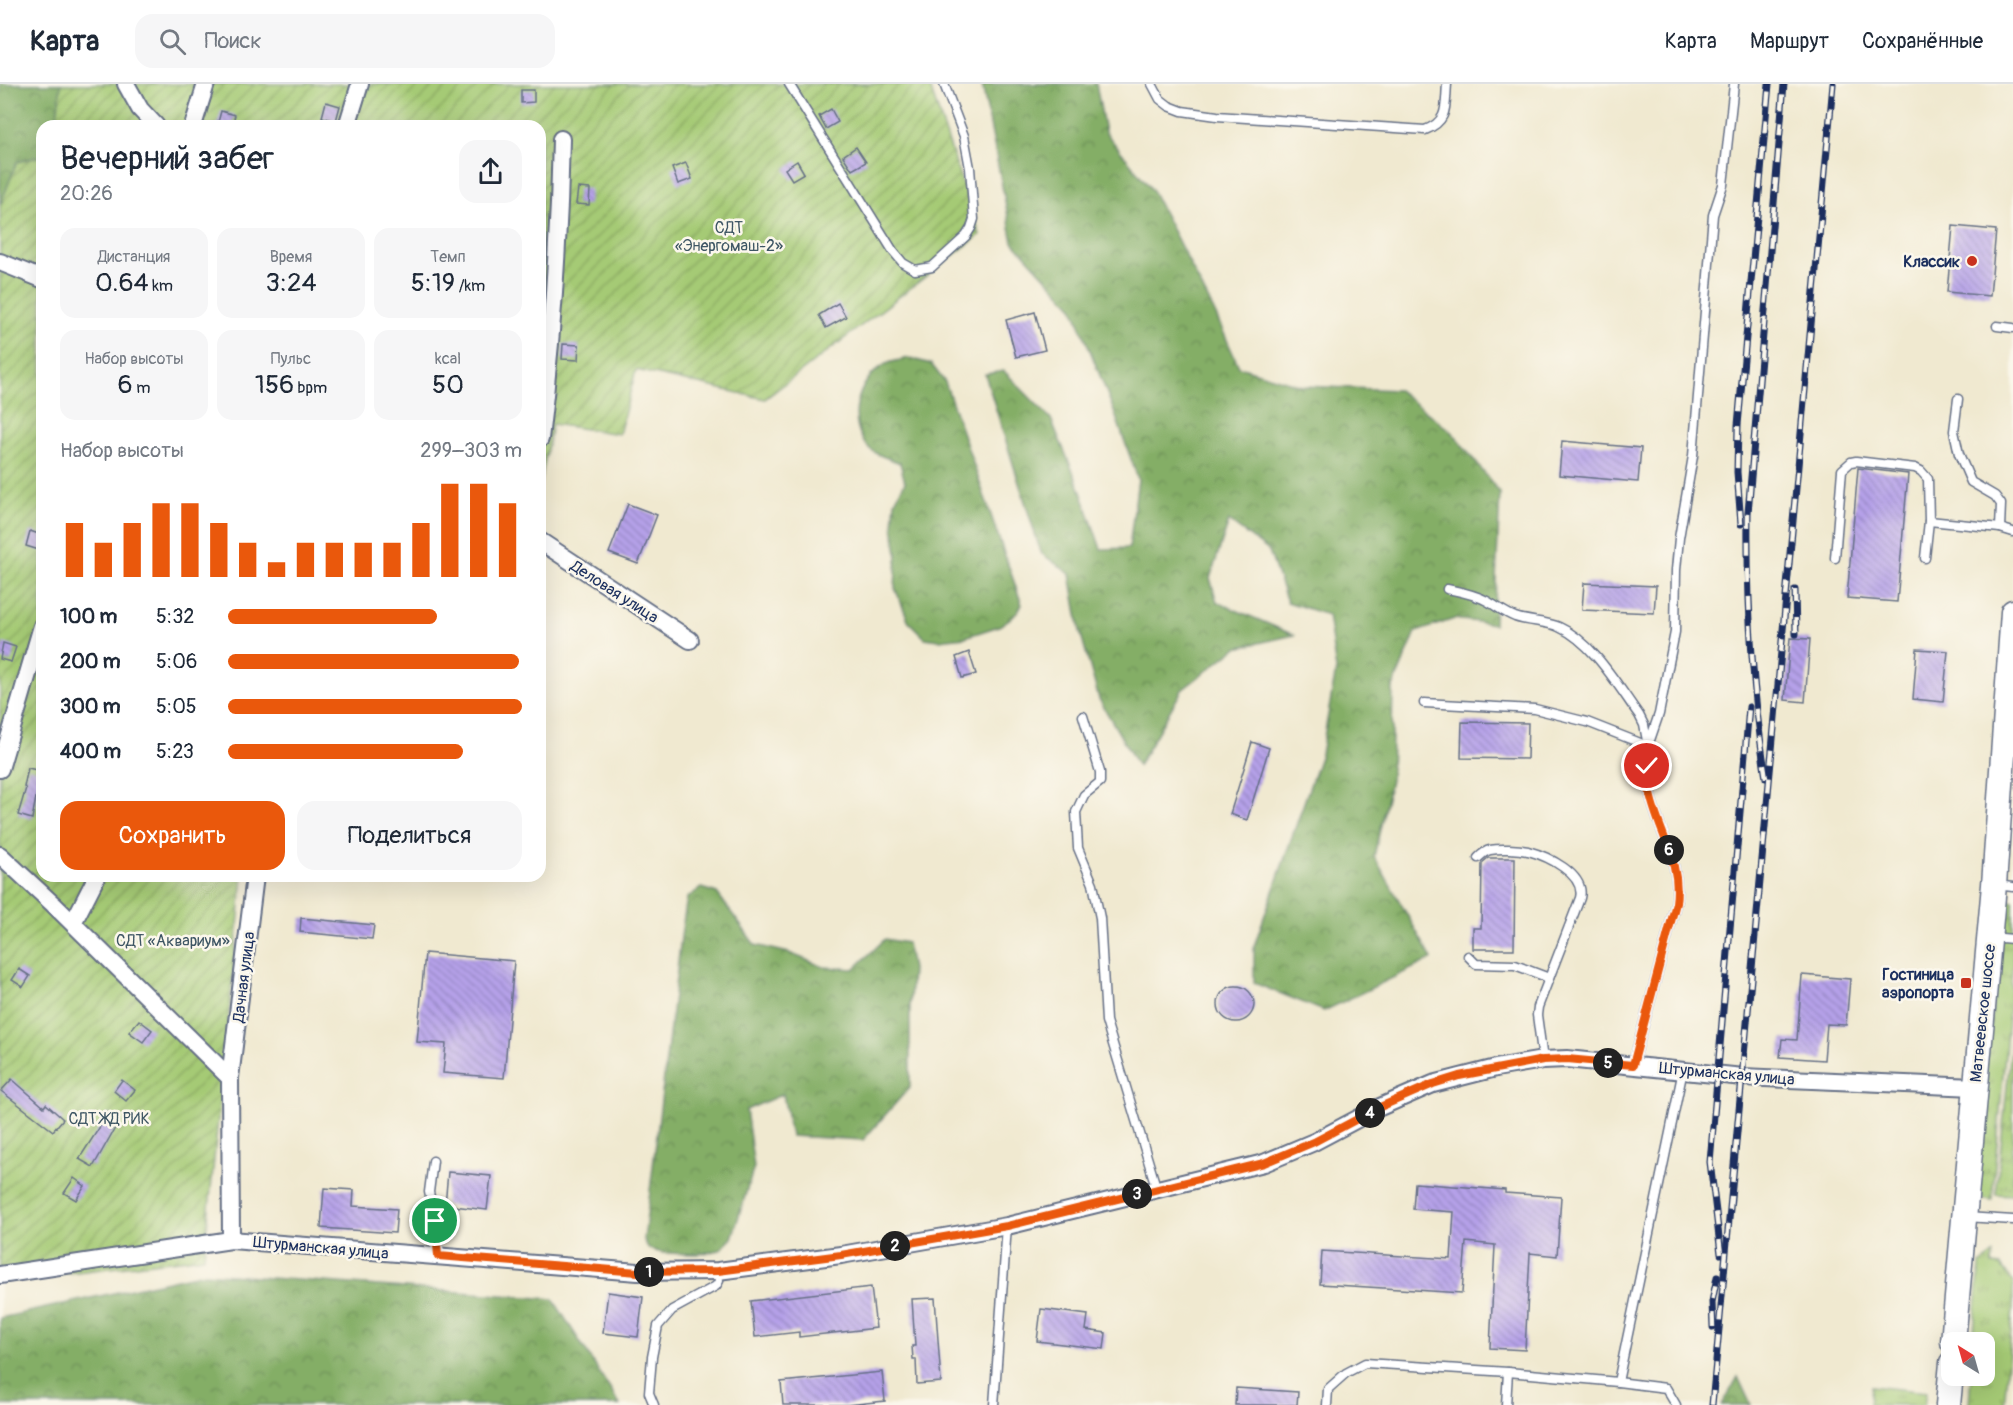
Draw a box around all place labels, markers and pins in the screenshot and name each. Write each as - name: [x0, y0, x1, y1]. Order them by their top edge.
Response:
- place label: Классик: [1903, 252, 1960, 272]
- marker: Классик: [1965, 254, 1979, 268]
- pin: [1621, 740, 1672, 791]
- pin: 6: [1654, 835, 1684, 865]
- place label: Гостиница аэропорта: [1882, 965, 1955, 1003]
- marker: Гостиница аэропорта: [1959, 976, 1973, 990]
- pin: 5: [1593, 1048, 1623, 1078]
- pin: 4: [1355, 1098, 1385, 1128]
- pin: 3: [1122, 1179, 1152, 1209]
- pin: [409, 1195, 460, 1246]
- pin: 2: [880, 1231, 910, 1261]
- pin: 1: [634, 1257, 664, 1287]

